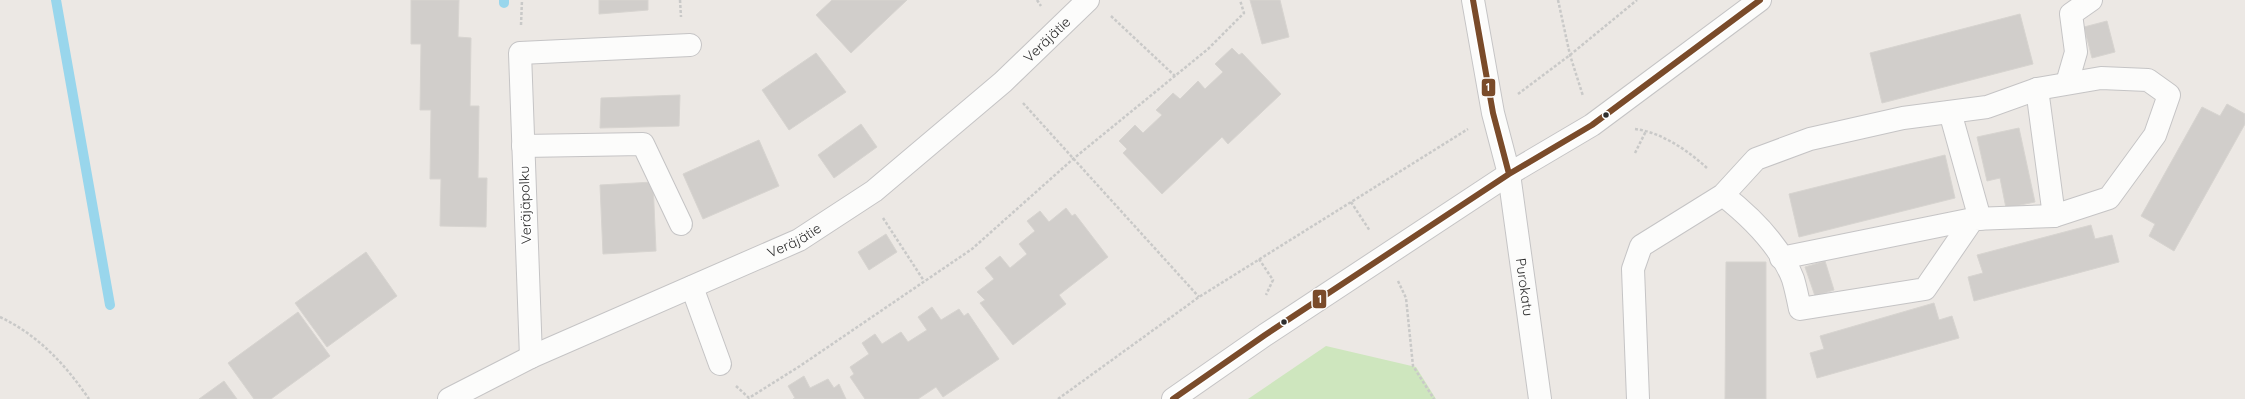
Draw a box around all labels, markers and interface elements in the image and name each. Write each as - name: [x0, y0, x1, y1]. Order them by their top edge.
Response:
- street label: Veräjätie: [1020, 13, 1074, 66]
- line badge: 1: [1481, 78, 1496, 97]
- text: 1: [1486, 80, 1490, 94]
- unlabelled marker: [1601, 110, 1611, 120]
- street label: Veräjäpolku: [515, 165, 535, 245]
- street label: Veräjätie: [764, 219, 825, 262]
- street label: Purokatu: [1512, 257, 1537, 317]
- line badge: 1: [1312, 289, 1327, 309]
- text: 1: [1318, 292, 1322, 306]
- unlabelled marker: [1279, 317, 1289, 327]

